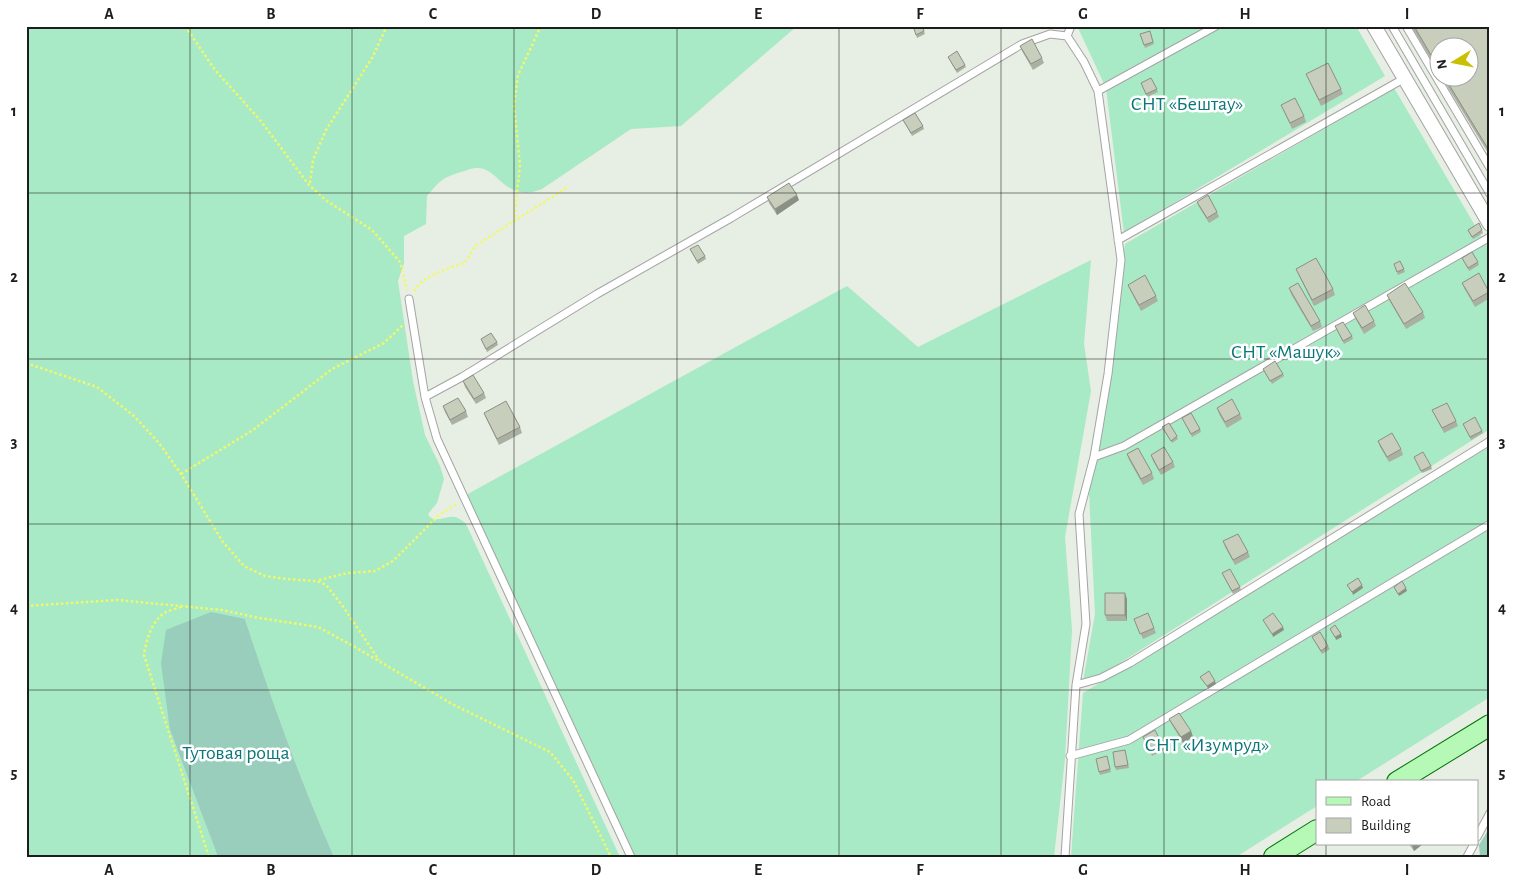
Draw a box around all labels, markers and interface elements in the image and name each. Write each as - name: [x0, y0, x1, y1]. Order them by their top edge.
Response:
- text: A: [104, 6, 114, 22]
- text: B: [266, 6, 276, 22]
- text: C: [429, 6, 438, 22]
- text: D: [591, 6, 602, 22]
- text: E: [754, 6, 762, 22]
- text: F: [916, 6, 924, 22]
- text: G: [1078, 6, 1088, 22]
- text: H: [1239, 6, 1251, 22]
- text: I: [1405, 6, 1409, 22]
- north arrow: [1428, 38, 1478, 88]
- text: N: [1434, 58, 1450, 70]
- park label: СНТ «Бештау»: [1131, 94, 1244, 114]
- text: 1: [11, 103, 17, 119]
- text: 1: [1499, 103, 1505, 119]
- text: 2: [10, 269, 18, 285]
- text: 2: [1498, 269, 1506, 285]
- park label: СНТ «Машук»: [1231, 342, 1341, 362]
- text: 3: [11, 434, 18, 450]
- text: 3: [1499, 434, 1506, 450]
- text: 4: [10, 600, 18, 616]
- text: 4: [1498, 600, 1506, 616]
- park label: СНТ «Изумруд»: [1145, 735, 1269, 755]
- park label: Тутовая роща: [182, 743, 290, 763]
- text: 5: [11, 765, 18, 781]
- text: 5: [1499, 765, 1506, 781]
- legend: [1316, 780, 1478, 846]
- text: Road: [1361, 794, 1391, 809]
- text: Building: [1361, 818, 1411, 833]
- text: A: [104, 862, 114, 878]
- text: B: [266, 862, 276, 878]
- text: C: [429, 862, 438, 878]
- text: D: [591, 862, 602, 878]
- text: E: [754, 862, 762, 878]
- text: F: [916, 862, 924, 878]
- text: G: [1078, 862, 1088, 878]
- text: H: [1239, 862, 1251, 878]
- text: I: [1405, 862, 1409, 878]

